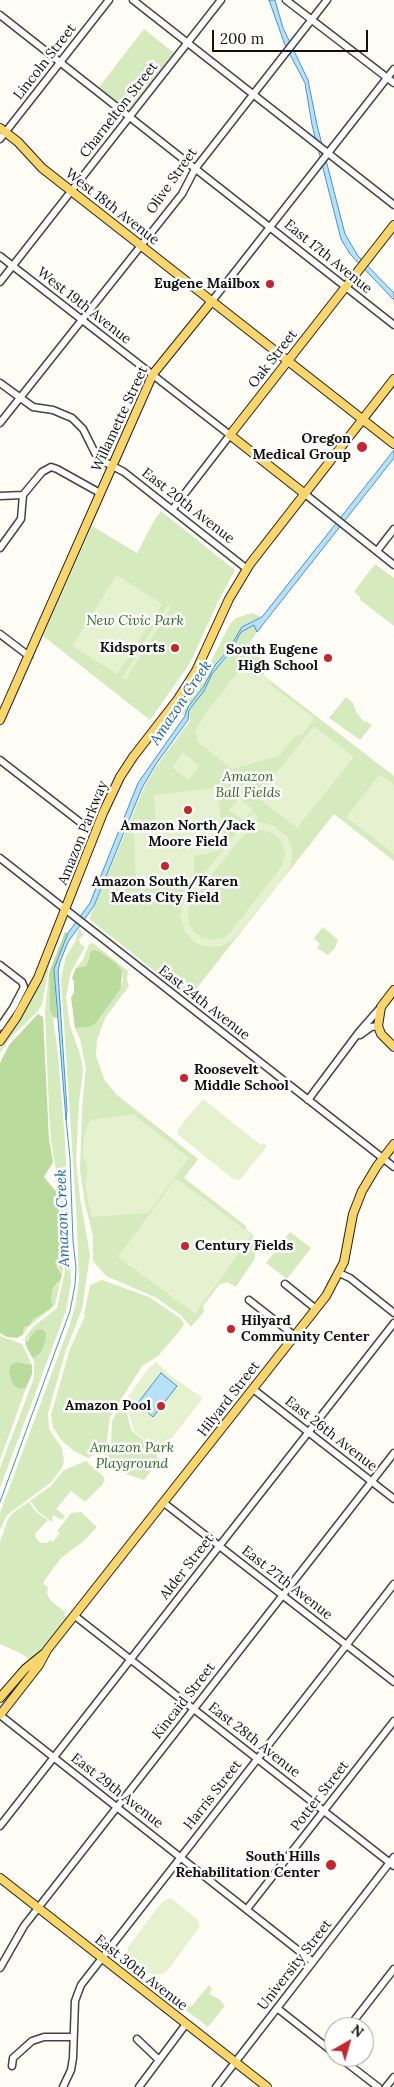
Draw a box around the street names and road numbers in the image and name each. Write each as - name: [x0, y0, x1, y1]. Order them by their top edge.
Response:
- street label: Lincoln Street: [10, 21, 80, 103]
- street label: Charnelton Street: [76, 59, 162, 161]
- street label: Olive Street: [143, 145, 201, 217]
- street label: West 18th Avenue: [62, 165, 162, 249]
- street label: East 17th Avenue: [281, 216, 375, 298]
- street label: West 19th Avenue: [34, 264, 134, 348]
- street label: Oak Street: [245, 327, 301, 391]
- street label: Willamette Street: [88, 364, 152, 474]
- street label: East 20th Avenue: [138, 465, 238, 547]
- street label: Amazon Parkway: [54, 779, 112, 887]
- street label: East 24th Avenue: [155, 962, 253, 1044]
- street label: Hilyard Street: [194, 1358, 264, 1440]
- street label: East 26th Avenue: [282, 1393, 380, 1475]
- street label: Alder Street: [156, 1531, 218, 1603]
- street label: East 27th Avenue: [238, 1542, 336, 1624]
- street label: Kincaid Street: [149, 1659, 219, 1743]
- street label: East 28th Avenue: [205, 1699, 303, 1781]
- street label: East 29th Avenue: [68, 1750, 166, 1832]
- street label: Harris Street: [181, 1757, 245, 1833]
- street label: Potter Street: [287, 1758, 353, 1834]
- street label: University Street: [254, 1916, 336, 2014]
- street label: East 30th Avenue: [91, 1932, 191, 2014]

